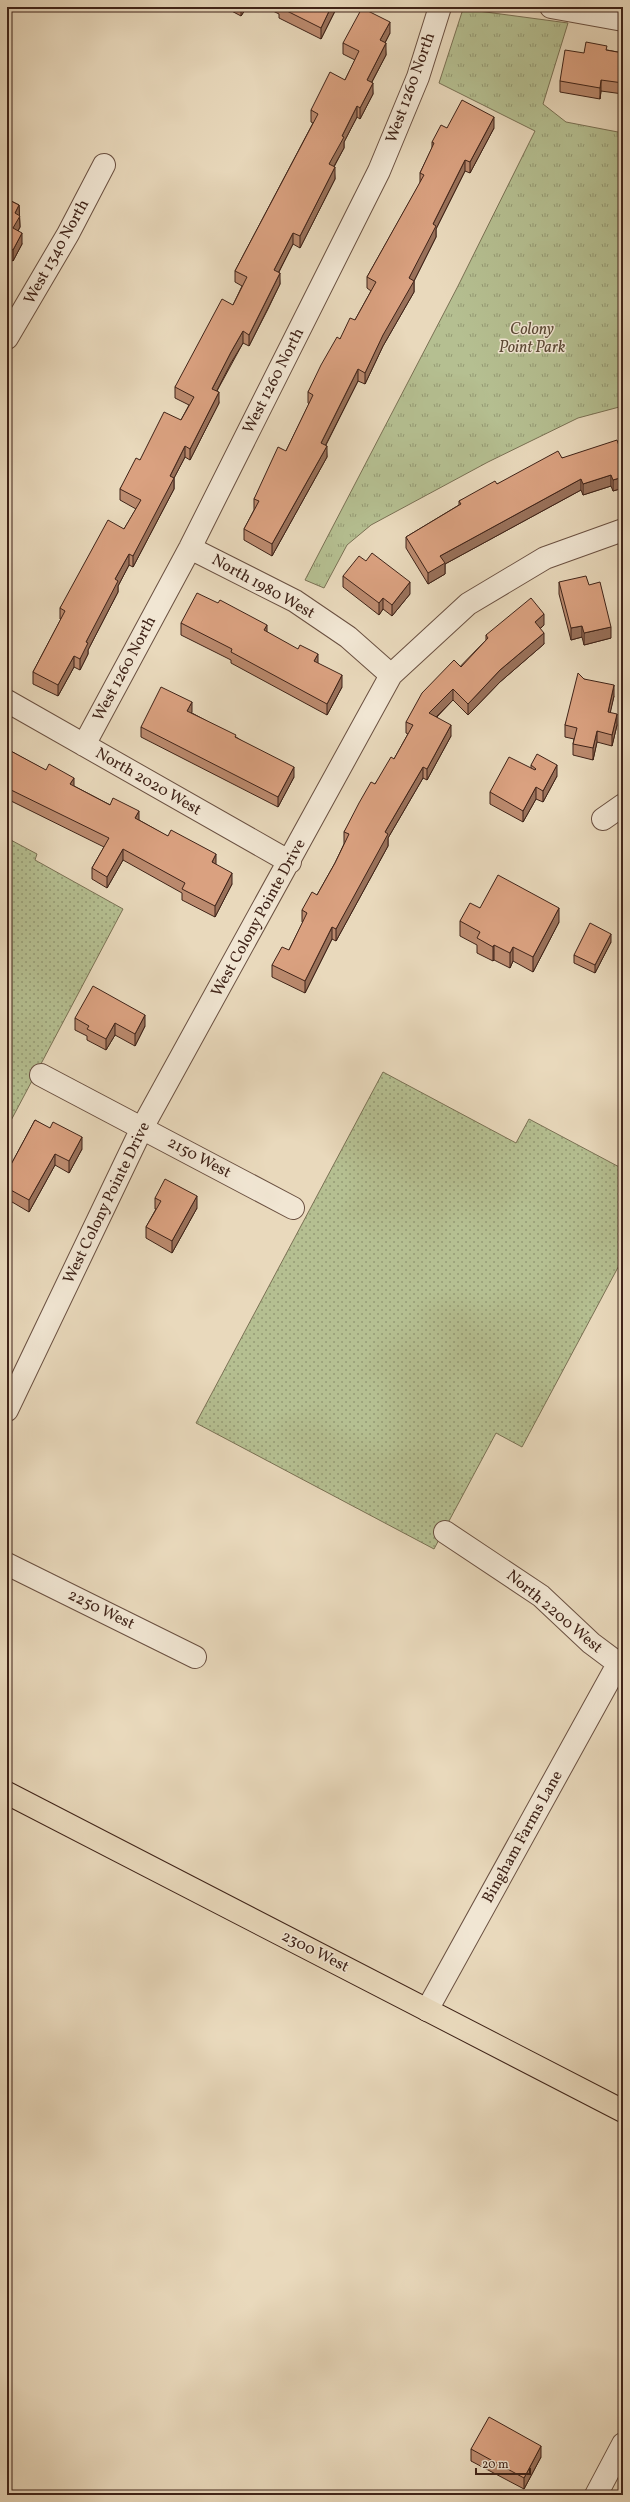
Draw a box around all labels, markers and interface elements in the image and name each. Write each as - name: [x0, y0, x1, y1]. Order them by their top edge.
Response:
- street label: West 1260 North: [381, 30, 441, 146]
- street label: West 1340 North: [19, 196, 95, 308]
- park label: Colony Point Park: [499, 319, 566, 359]
- street label: West 1260 North: [238, 324, 310, 438]
- street label: North 1980 West: [207, 549, 319, 625]
- street label: West 1260 North: [88, 613, 162, 725]
- street label: North 2020 West: [91, 743, 205, 821]
- street label: West Colony Pointe Drive: [206, 835, 312, 1001]
- street label: West Colony Pointe Drive: [58, 1118, 156, 1288]
- street label: 2150 West: [163, 1132, 235, 1184]
- street label: North 2200 West: [501, 1565, 607, 1659]
- street label: 2250 West: [64, 1584, 138, 1636]
- street label: Bingham Farms Lane: [477, 1767, 569, 1907]
- street label: 2300 West: [277, 1926, 353, 1979]
- scale bar: [476, 2450, 530, 2476]
- text: 20 m: [482, 2457, 509, 2473]

